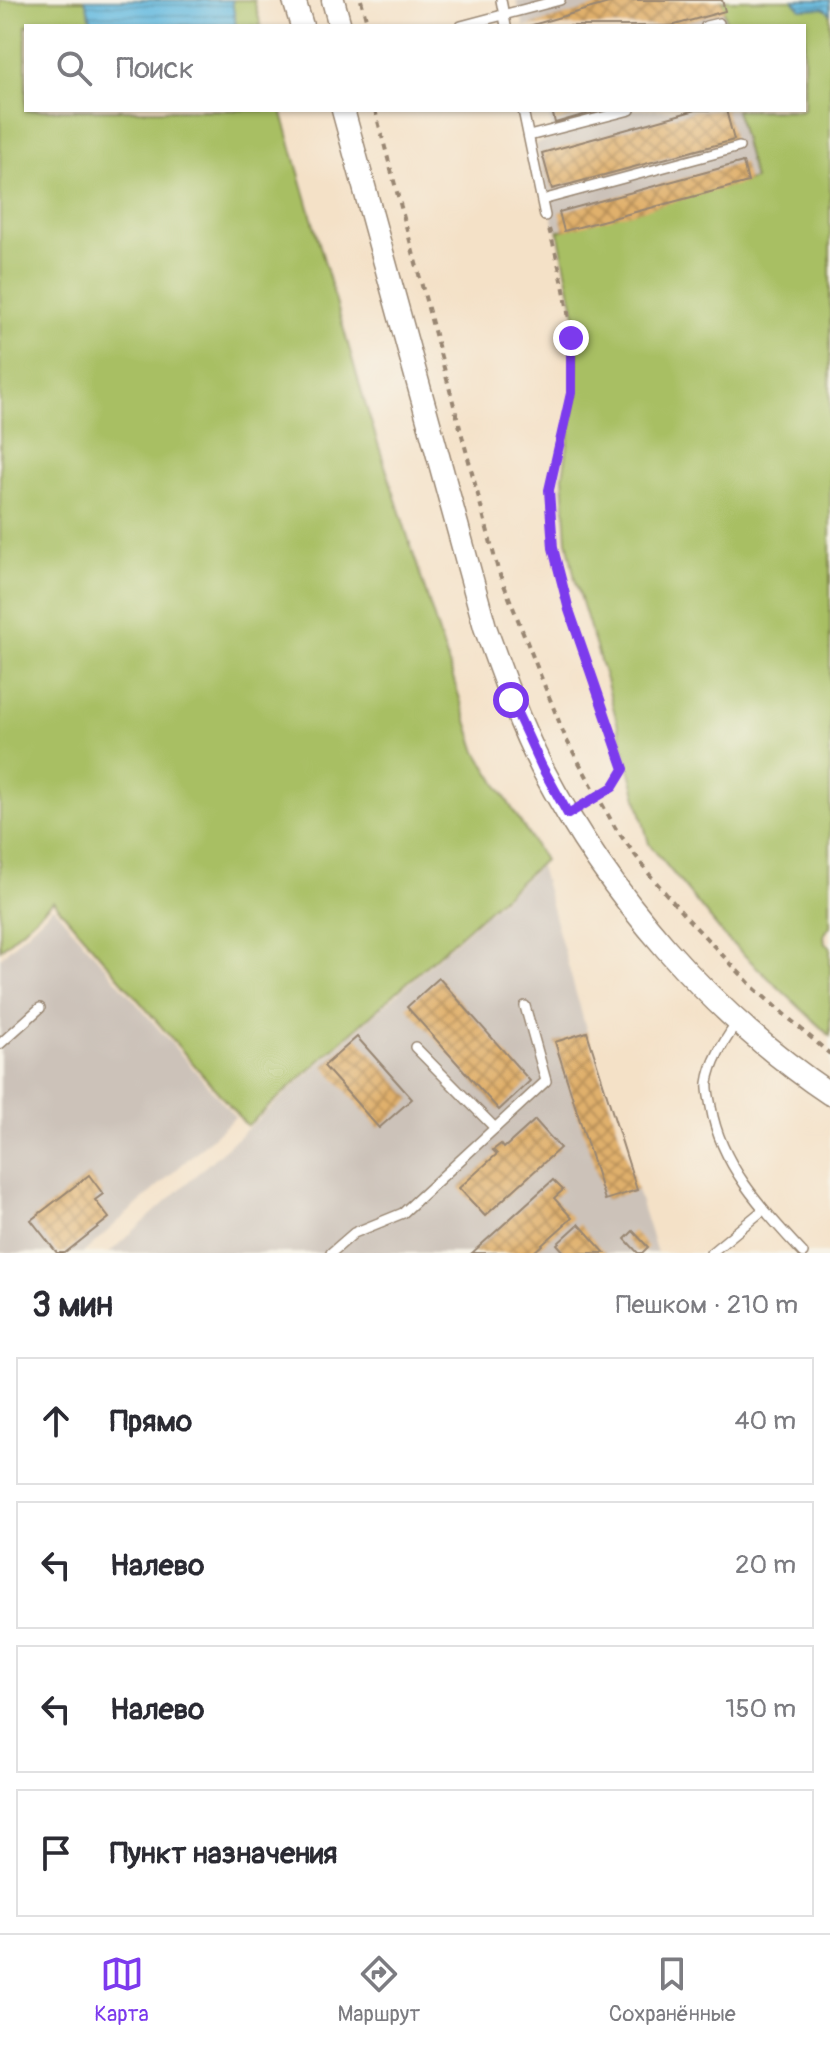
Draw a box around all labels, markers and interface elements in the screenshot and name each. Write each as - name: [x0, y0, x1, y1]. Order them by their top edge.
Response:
- search box: [24, 24, 806, 112]
- icon: search: [52, 46, 96, 90]
- text: Поиск: [116, 50, 194, 87]
- route end: [553, 320, 589, 356]
- route start: [493, 682, 529, 718]
- text: 3 мин: [32, 1284, 113, 1327]
- text: Пешком · 210 m: [616, 1289, 798, 1321]
- icon: ahead: [34, 1399, 78, 1443]
- text: Прямо: [110, 1403, 192, 1440]
- text: 40 m: [734, 1405, 796, 1437]
- icon: left: [34, 1543, 78, 1587]
- text: Налево: [110, 1547, 204, 1584]
- text: 20 m: [735, 1549, 796, 1581]
- icon: left: [34, 1687, 78, 1731]
- text: Налево: [110, 1691, 204, 1728]
- text: 150 m: [725, 1693, 796, 1725]
- icon: arrive: [34, 1831, 78, 1875]
- text: Пункт назначения: [110, 1835, 337, 1872]
- tab: Карта: [94, 1952, 149, 2028]
- tab: Маршрут: [337, 1952, 420, 2028]
- tab: Сохранённые: [609, 1952, 736, 2028]

